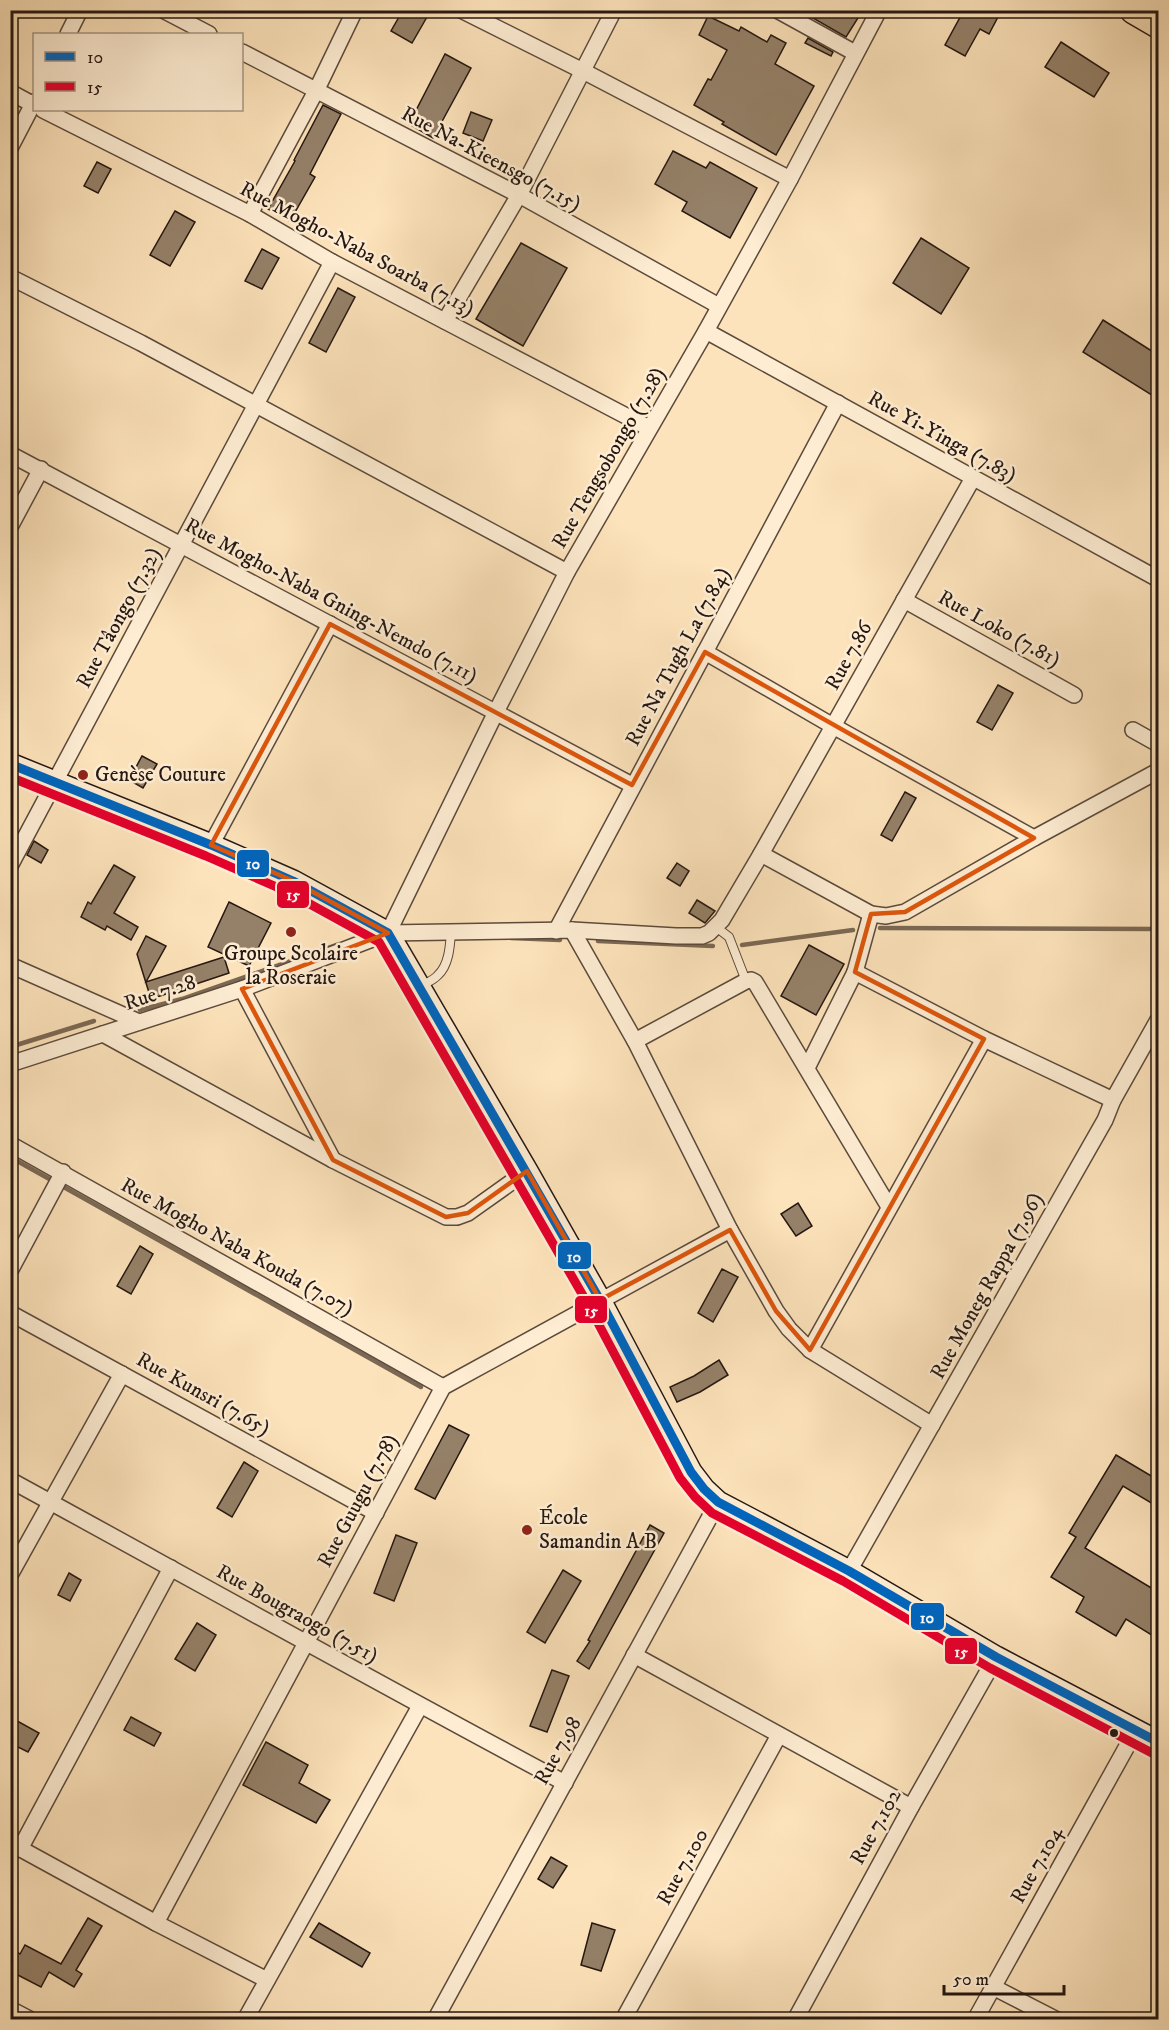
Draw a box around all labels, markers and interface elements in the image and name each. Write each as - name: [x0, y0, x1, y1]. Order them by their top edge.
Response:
- legend: [33, 33, 243, 111]
- text: 10: [87, 47, 103, 69]
- text: 15: [87, 77, 102, 99]
- street label: Rue Na-Kieensgo (7.15): [397, 101, 585, 217]
- street label: Rue Mogho-Naba Soarba (7.13): [235, 176, 479, 322]
- street label: Rue Tengsobongo (7.28): [547, 363, 671, 553]
- street label: Rue Yi-Yinga (7.83): [863, 385, 1021, 489]
- street label: Rue Mogho-Naba Gning-Nemdo (7.11): [180, 513, 482, 689]
- street label: Rue Tâongo (7.32): [71, 543, 167, 693]
- street label: Rue Na Tugh La (7.84): [620, 563, 736, 751]
- street label: Rue Loko (7.81): [933, 585, 1065, 673]
- street label: Rue 7.86: [820, 616, 879, 695]
- place label: Genèse Couture: [95, 762, 226, 788]
- marker: Genèse Couture: [76, 768, 90, 782]
- line badge: 10: [236, 849, 270, 878]
- text: 10: [246, 854, 261, 874]
- line badge: 15: [276, 880, 310, 909]
- text: 15: [286, 885, 300, 905]
- marker: Groupe Scolaire la Roseraie: [284, 925, 298, 939]
- place label: Groupe Scolaire la Roseraie: [224, 941, 358, 991]
- street label: Rue 7.28: [121, 969, 199, 1017]
- street label: Rue Mogho Naba Kouda (7.07): [116, 1172, 358, 1322]
- street label: Rue Moneg Rappa (7.96): [925, 1188, 1049, 1384]
- line badge: 10: [557, 1241, 592, 1270]
- text: 10: [567, 1247, 582, 1267]
- line badge: 15: [574, 1295, 608, 1324]
- text: 15: [584, 1301, 598, 1321]
- street label: Rue Kunsri (7.65): [132, 1347, 274, 1441]
- street label: Rue Guugu (7.78): [312, 1430, 404, 1572]
- place label: École Samandin A B: [539, 1504, 657, 1555]
- marker: École Samandin A B: [520, 1523, 534, 1537]
- street label: Rue Bougraogo (7.51): [212, 1559, 382, 1669]
- line badge: 10: [910, 1602, 945, 1631]
- text: 10: [920, 1608, 935, 1628]
- line badge: 15: [944, 1637, 978, 1665]
- text: 15: [954, 1642, 968, 1662]
- street label: Rue 7.98: [529, 1712, 587, 1790]
- unlabelled marker: [1108, 1727, 1120, 1739]
- street label: Rue 7.102: [845, 1784, 908, 1869]
- street label: Rue 7.104: [1005, 1821, 1069, 1908]
- street label: Rue 7.100: [651, 1824, 715, 1910]
- scale bar: [944, 1958, 1064, 1996]
- text: 50 m: [953, 1969, 989, 1991]

